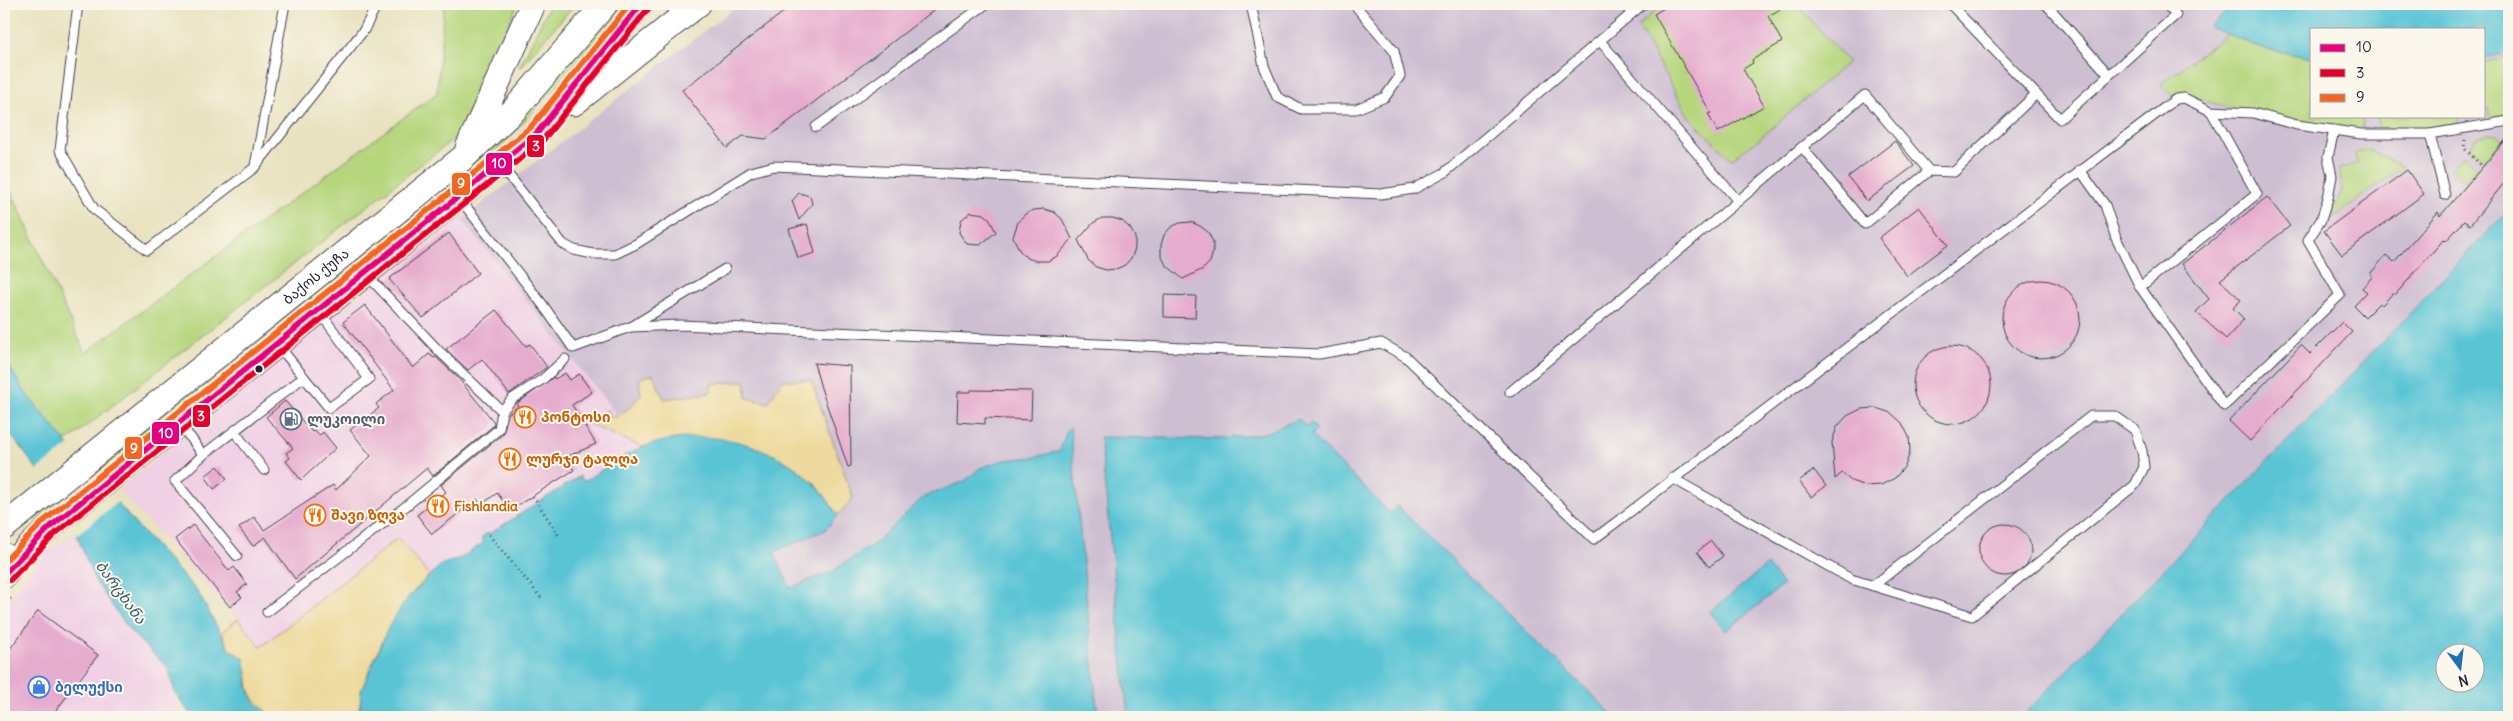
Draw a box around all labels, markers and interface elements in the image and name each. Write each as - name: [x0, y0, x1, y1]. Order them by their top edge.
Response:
- legend: [2310, 28, 2486, 118]
- text: 10: [2356, 37, 2372, 56]
- text: 3: [2356, 63, 2365, 82]
- text: 9: [2356, 87, 2365, 106]
- line badge: 3: [526, 134, 545, 158]
- text: 3: [532, 137, 540, 155]
- line badge: 10: [485, 152, 513, 176]
- text: 10: [492, 154, 506, 172]
- line badge: 9: [451, 172, 471, 196]
- text: 9: [457, 174, 465, 192]
- street label: ბაქოს ქუჩა: [279, 244, 352, 308]
- unlabelled marker: [254, 364, 264, 374]
- line badge: 3: [192, 404, 211, 428]
- restaurant icon: პონტოსი: [513, 405, 537, 429]
- text: 3: [197, 407, 205, 425]
- fuel station icon: ლუკოილი: [279, 407, 303, 431]
- place label: პონტოსი: [541, 408, 610, 426]
- place label: ლუკოილი: [307, 410, 385, 428]
- line badge: 10: [151, 421, 180, 445]
- text: 10: [159, 424, 173, 442]
- line badge: 9: [124, 436, 143, 460]
- text: 9: [130, 439, 138, 457]
- restaurant icon: ლურჯი ტალღა: [498, 447, 522, 471]
- place label: ლურჯი ტალღა: [526, 450, 638, 468]
- restaurant icon: Fishlandia: [426, 494, 450, 518]
- place label: Fishlandia: [454, 497, 518, 515]
- restaurant icon: შავი ზღვა: [303, 503, 327, 527]
- place label: შავი ზღვა: [331, 506, 405, 524]
- water label: ბარცხანა: [92, 557, 151, 628]
- north arrow: [2436, 644, 2486, 694]
- text: N: [2456, 671, 2470, 691]
- shop icon: ბელუქსი: [27, 675, 51, 699]
- place label: ბელუქსი: [55, 678, 123, 696]

